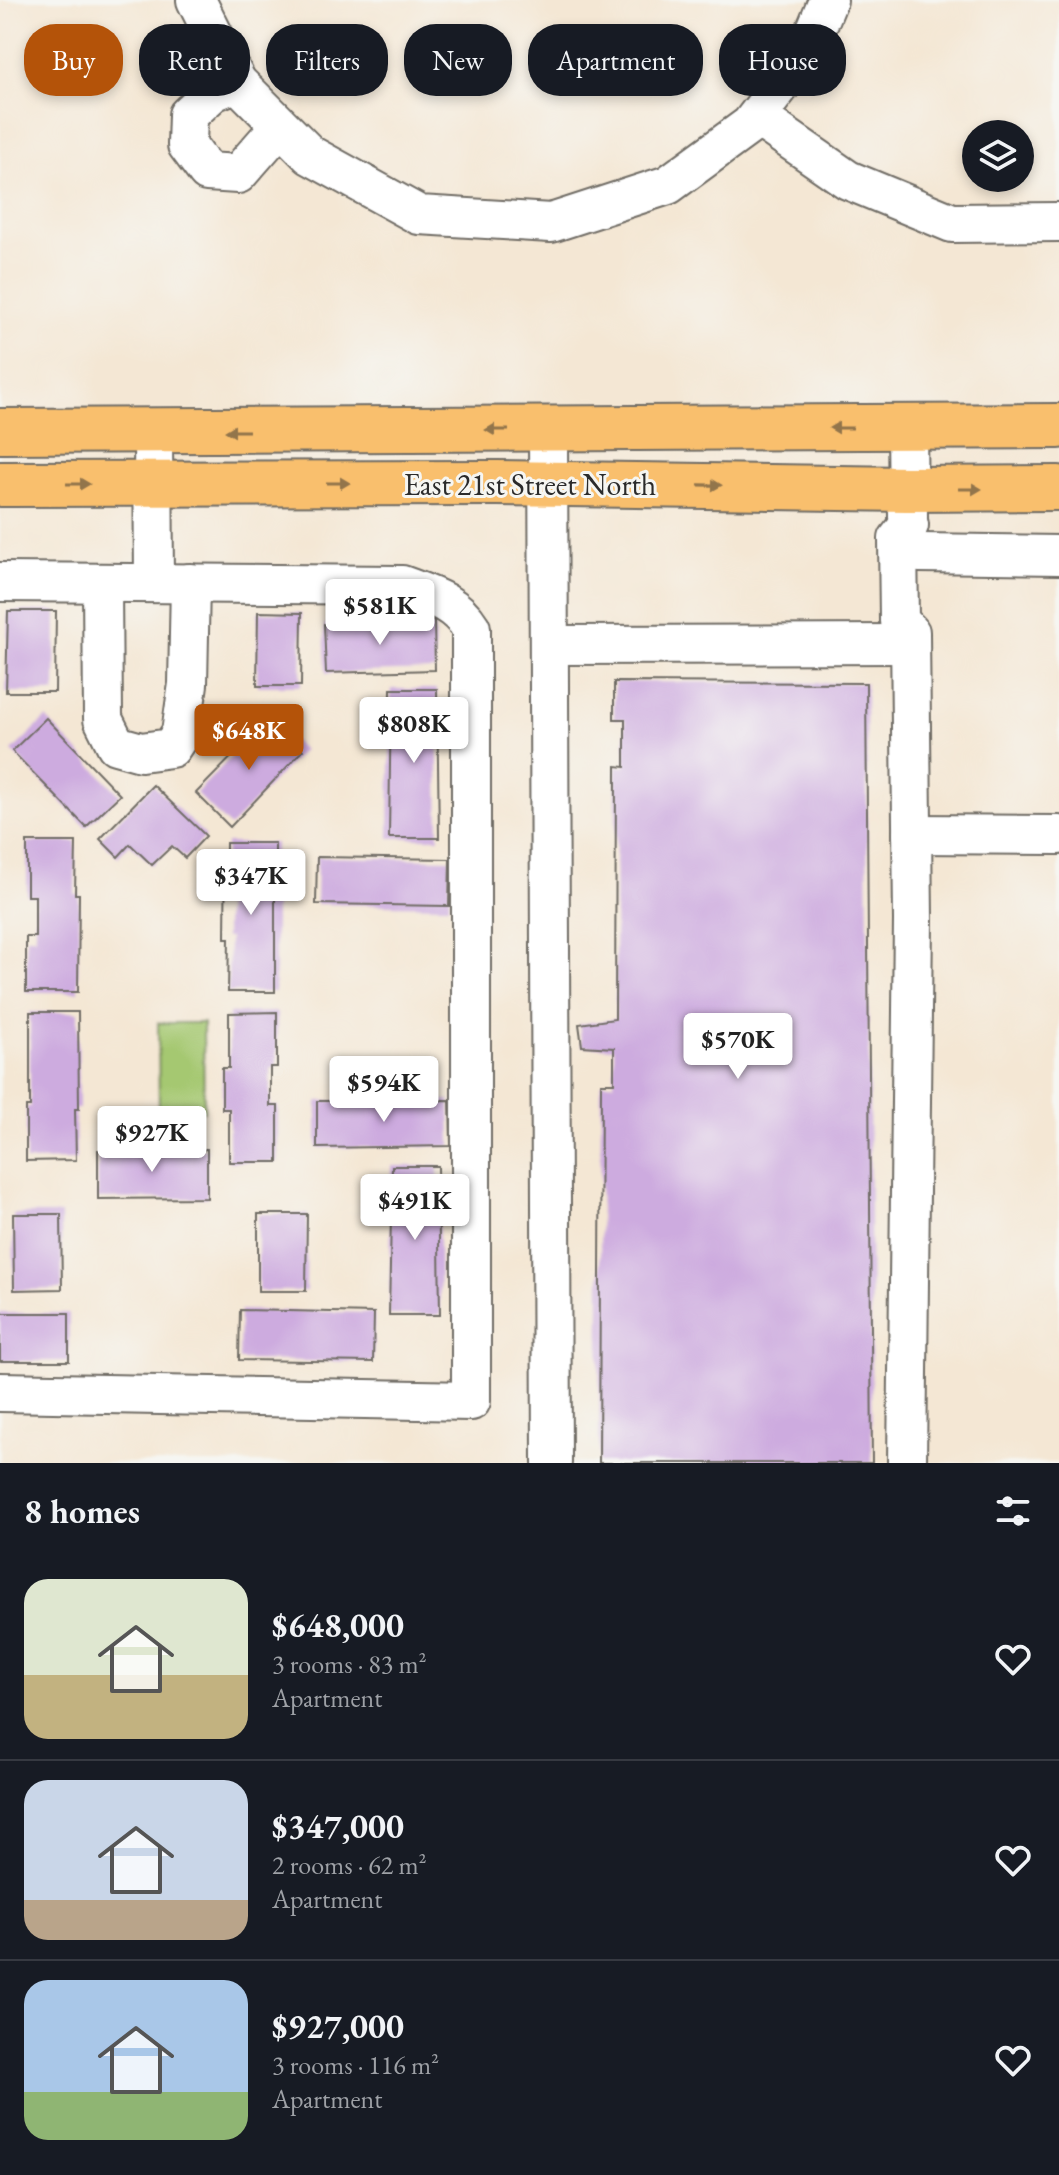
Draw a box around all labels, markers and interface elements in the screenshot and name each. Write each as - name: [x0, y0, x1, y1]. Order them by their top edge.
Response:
- chip: Buy: [24, 24, 123, 96]
- chip: Rent: [139, 24, 250, 96]
- chip: Filters: [266, 24, 388, 96]
- chip: New: [404, 24, 512, 96]
- chip: Apartment: [528, 24, 703, 96]
- chip: House: [719, 24, 846, 96]
- map controls: [962, 120, 1034, 192]
- button: layers: [962, 120, 1034, 192]
- one-way arrow: [828, 422, 853, 434]
- one-way arrow: [484, 424, 509, 436]
- one-way arrow: [224, 425, 249, 437]
- street label: East 21st Street North: [404, 465, 656, 504]
- one-way arrow: [326, 477, 351, 489]
- one-way arrow: [66, 478, 91, 490]
- one-way arrow: [698, 479, 723, 491]
- one-way arrow: [958, 483, 983, 495]
- pin: $581K: [324, 579, 436, 647]
- text: $581K: [343, 588, 417, 622]
- pin: $808K: [358, 697, 470, 765]
- pin: $648K: [193, 704, 305, 772]
- text: $808K: [377, 706, 451, 740]
- text: $648K: [212, 713, 286, 747]
- pin: $347K: [195, 849, 307, 917]
- text: $347K: [214, 858, 288, 892]
- pin: $570K: [682, 1013, 794, 1081]
- text: $570K: [701, 1022, 775, 1056]
- pin: $594K: [328, 1056, 440, 1124]
- text: $594K: [347, 1065, 421, 1099]
- pin: $927K: [96, 1106, 208, 1174]
- text: $927K: [115, 1115, 189, 1149]
- pin: $491K: [359, 1174, 471, 1242]
- text: $491K: [378, 1183, 452, 1217]
- text: 8 homes: [24, 1489, 140, 1533]
- icon: filters: [991, 1489, 1035, 1533]
- text: $648,000: [272, 1603, 404, 1647]
- icon: home: [88, 1611, 184, 1707]
- icon: heart: [991, 1637, 1035, 1681]
- text: 3 rooms · 83 m²: [272, 1647, 427, 1681]
- text: Apartment: [272, 1681, 382, 1715]
- text: $347,000: [272, 1804, 404, 1848]
- icon: home: [88, 1812, 184, 1908]
- icon: heart: [991, 1838, 1035, 1882]
- text: 2 rooms · 62 m²: [272, 1848, 427, 1882]
- text: Apartment: [272, 1882, 382, 1916]
- text: $927,000: [272, 2004, 404, 2048]
- icon: home: [88, 2012, 184, 2108]
- icon: heart: [991, 2038, 1035, 2082]
- text: 3 rooms · 116 m²: [272, 2048, 439, 2082]
- text: Apartment: [272, 2082, 382, 2116]

